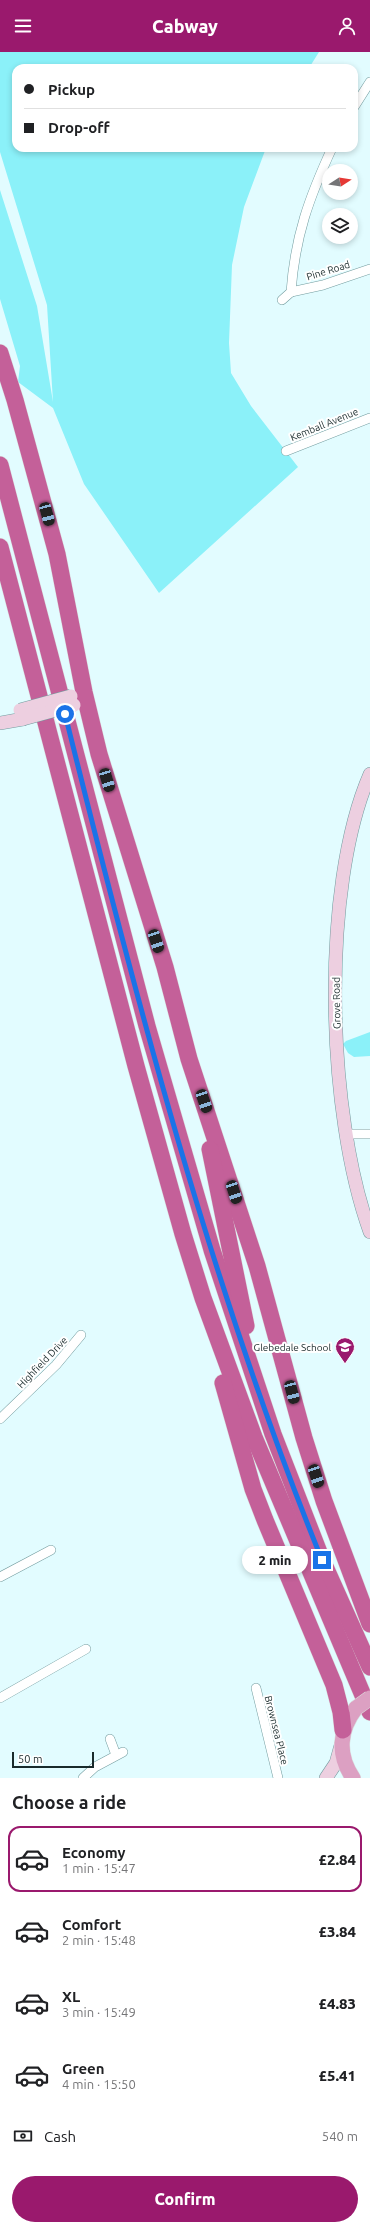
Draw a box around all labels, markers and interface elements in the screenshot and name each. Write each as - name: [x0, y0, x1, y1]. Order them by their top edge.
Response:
- icon: menu: [12, 15, 34, 37]
- icon: person: [336, 15, 358, 37]
- text: Cabway: [152, 16, 218, 36]
- text: Pickup: [48, 81, 95, 98]
- text: Drop-off: [48, 119, 110, 136]
- north arrow: [322, 164, 358, 200]
- map controls: [322, 164, 358, 244]
- button: layers: [322, 208, 358, 244]
- street label: Pine Road: [305, 259, 351, 282]
- street label: Kemball Avenue: [289, 406, 360, 443]
- car: [38, 501, 56, 527]
- route start: [56, 705, 74, 723]
- car: [98, 767, 116, 793]
- car: [147, 928, 165, 954]
- street label: Grove Road: [331, 977, 342, 1029]
- car: [194, 1088, 214, 1114]
- car: [225, 1179, 243, 1205]
- street label: Highfield Drive: [15, 1334, 70, 1390]
- school or university icon: Glebedale School: [334, 1336, 356, 1364]
- place label: Glebedale School: [254, 1342, 331, 1353]
- car: [283, 1379, 301, 1405]
- car: [307, 1463, 325, 1489]
- callout: 2 min: [242, 1546, 308, 1574]
- route end: [313, 1551, 331, 1569]
- text: 2 min: [258, 1553, 292, 1567]
- street label: Brownsea Place: [263, 1695, 290, 1766]
- scale bar: [12, 1750, 94, 1769]
- text: 50 m: [18, 1753, 42, 1765]
- text: Choose a ride: [12, 1792, 126, 1812]
- icon: car: [14, 1841, 50, 1877]
- text: Economy: [62, 1844, 126, 1861]
- text: £2.84: [318, 1851, 356, 1868]
- text: 1 min · 15:47: [62, 1861, 136, 1875]
- icon: car: [14, 1913, 50, 1949]
- text: Comfort: [62, 1916, 121, 1933]
- text: £3.84: [318, 1923, 356, 1940]
- text: 2 min · 15:48: [62, 1933, 136, 1947]
- icon: car: [14, 1985, 50, 2021]
- text: XL: [62, 1988, 80, 2005]
- text: £4.83: [318, 1995, 356, 2012]
- text: 3 min · 15:49: [62, 2005, 136, 2019]
- icon: car: [14, 2057, 50, 2093]
- text: Green: [62, 2060, 104, 2077]
- text: £5.41: [318, 2067, 356, 2084]
- text: 4 min · 15:50: [62, 2077, 136, 2091]
- icon: cash: [12, 2125, 34, 2147]
- text: Cash: [44, 2128, 76, 2145]
- text: 540 m: [322, 2129, 358, 2143]
- button: Confirm: [12, 2176, 358, 2222]

